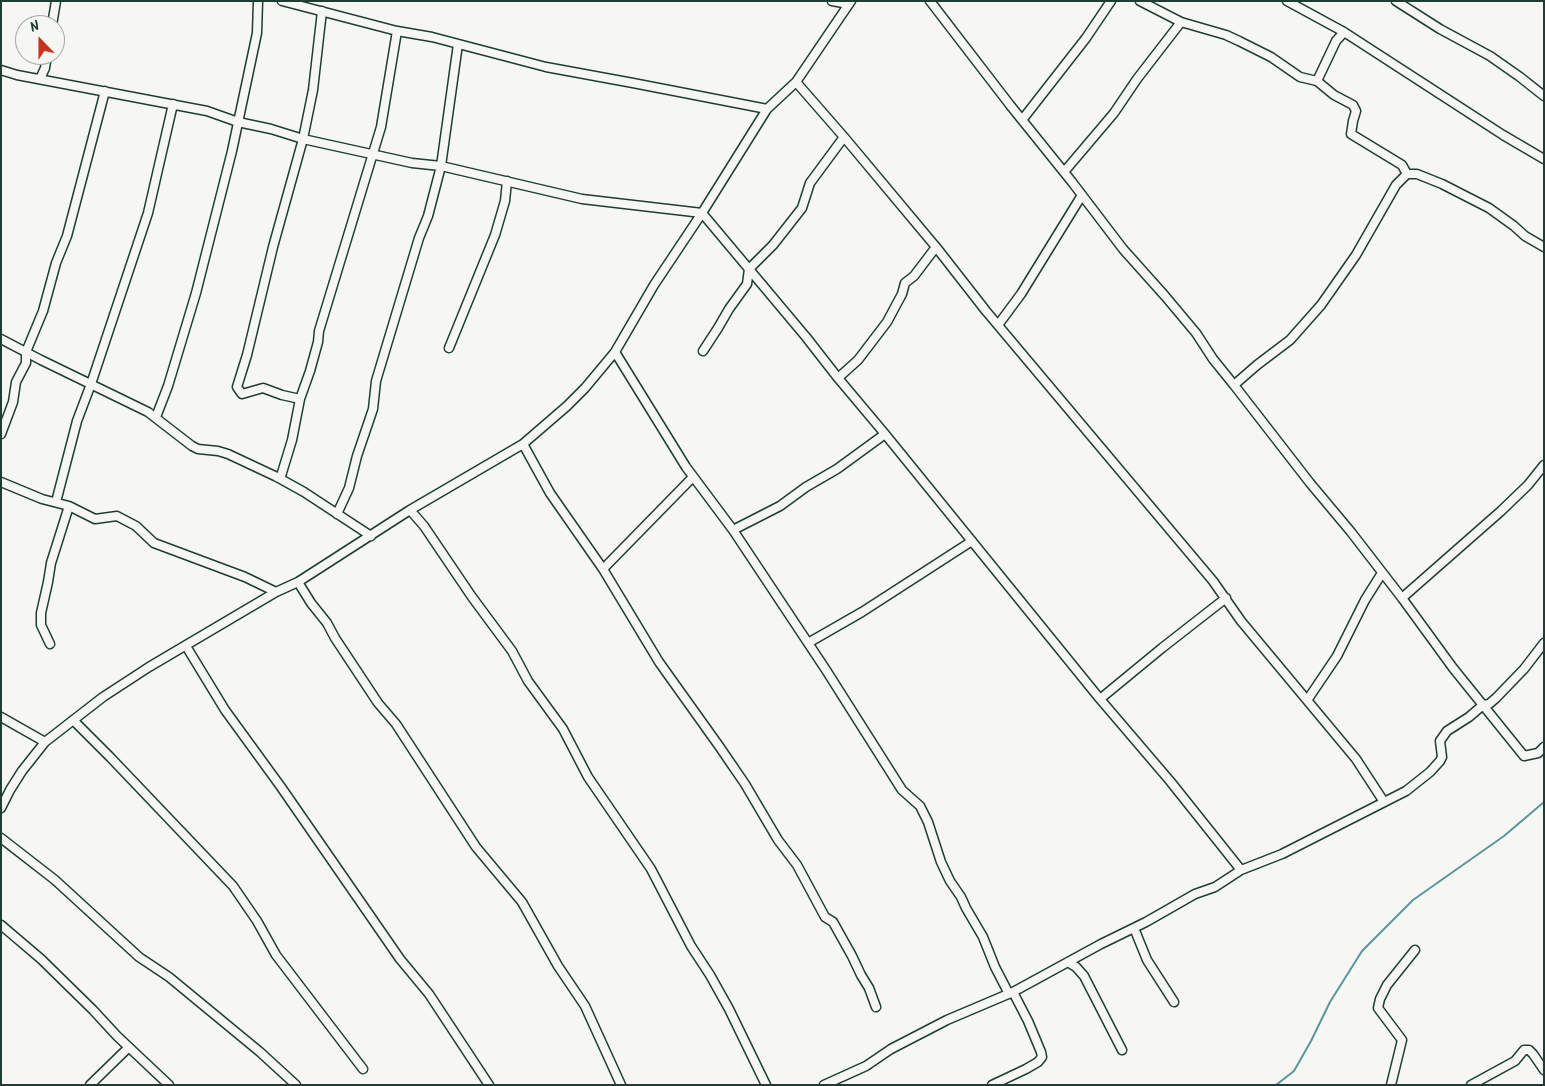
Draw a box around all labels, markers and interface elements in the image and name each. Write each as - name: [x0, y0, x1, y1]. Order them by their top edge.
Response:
- north arrow: [15, 15, 65, 65]
- text: N: [27, 15, 43, 39]

